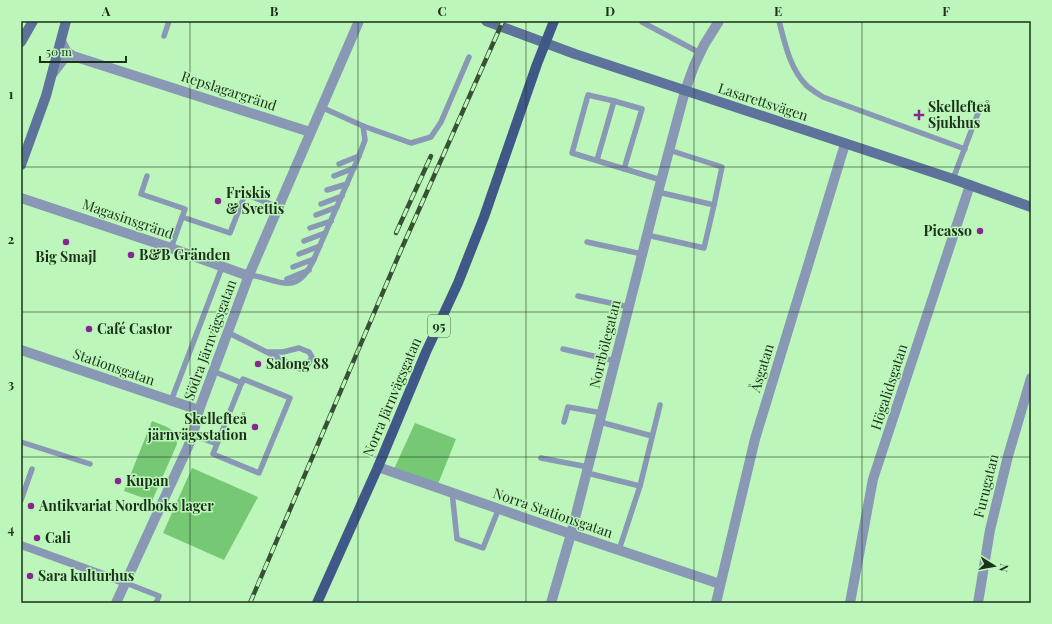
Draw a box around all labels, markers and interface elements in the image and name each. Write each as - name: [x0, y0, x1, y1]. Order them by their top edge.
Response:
- text: A: [101, 2, 111, 19]
- text: B: [270, 2, 279, 19]
- text: C: [437, 2, 447, 19]
- text: D: [605, 2, 615, 19]
- text: E: [774, 2, 782, 19]
- text: F: [942, 2, 950, 19]
- scale bar: [40, 38, 126, 64]
- text: 50 m: [46, 43, 72, 59]
- street label: Repslagargränd: [179, 66, 279, 115]
- street label: Lasarettsvägen: [716, 78, 811, 125]
- text: 1: [9, 85, 14, 102]
- place label: Skellefteå Sjukhus: [928, 97, 992, 132]
- marker: Skellefteå Sjukhus: [913, 109, 925, 121]
- place label: Friskis & Svettis: [226, 183, 284, 218]
- street label: Magasinsgränd: [80, 194, 176, 243]
- marker: Friskis & Svettis: [213, 196, 223, 206]
- place label: Picasso: [924, 221, 972, 240]
- marker: Picasso: [975, 226, 985, 236]
- text: 2: [8, 230, 15, 247]
- marker: Big Smajl: [61, 237, 71, 247]
- place label: B&B Gränden: [139, 245, 231, 264]
- place label: Big Smajl: [35, 247, 97, 266]
- marker: B&B Gränden: [126, 250, 136, 260]
- street label: Södra Järnvägsgatan: [179, 276, 240, 403]
- street label: Norrbölegatan: [584, 297, 625, 390]
- road number: 95: [428, 315, 450, 337]
- place label: Café Castor: [97, 319, 172, 338]
- marker: Café Castor: [84, 324, 94, 334]
- street label: Norra Järnvägsgatan: [358, 334, 425, 459]
- street label: Åsgatan: [745, 341, 778, 395]
- street label: Högalidsgatan: [866, 341, 912, 432]
- street label: Stationsgatan: [71, 344, 158, 390]
- place label: Salong 88: [266, 354, 329, 373]
- marker: Salong 88: [253, 359, 263, 369]
- text: 3: [8, 375, 14, 392]
- place label: Skellefteå järnvägsstation: [147, 409, 248, 444]
- marker: Skellefteå järnvägsstation: [250, 422, 260, 432]
- street label: Furugatan: [968, 451, 1003, 520]
- place label: Kupan: [126, 471, 169, 490]
- marker: Kupan: [113, 476, 123, 486]
- street label: Norra Stationsgatan: [491, 483, 616, 542]
- place label: Antikvariat Nordboks lager: [38, 496, 214, 515]
- marker: Antikvariat Nordboks lager: [26, 501, 36, 511]
- text: 4: [8, 520, 15, 537]
- place label: Cali: [45, 528, 71, 547]
- marker: Cali: [32, 533, 42, 543]
- north arrow: [974, 546, 1014, 586]
- text: N: [996, 563, 1012, 573]
- place label: Sara kulturhus: [38, 566, 134, 585]
- marker: Sara kulturhus: [25, 571, 35, 581]

